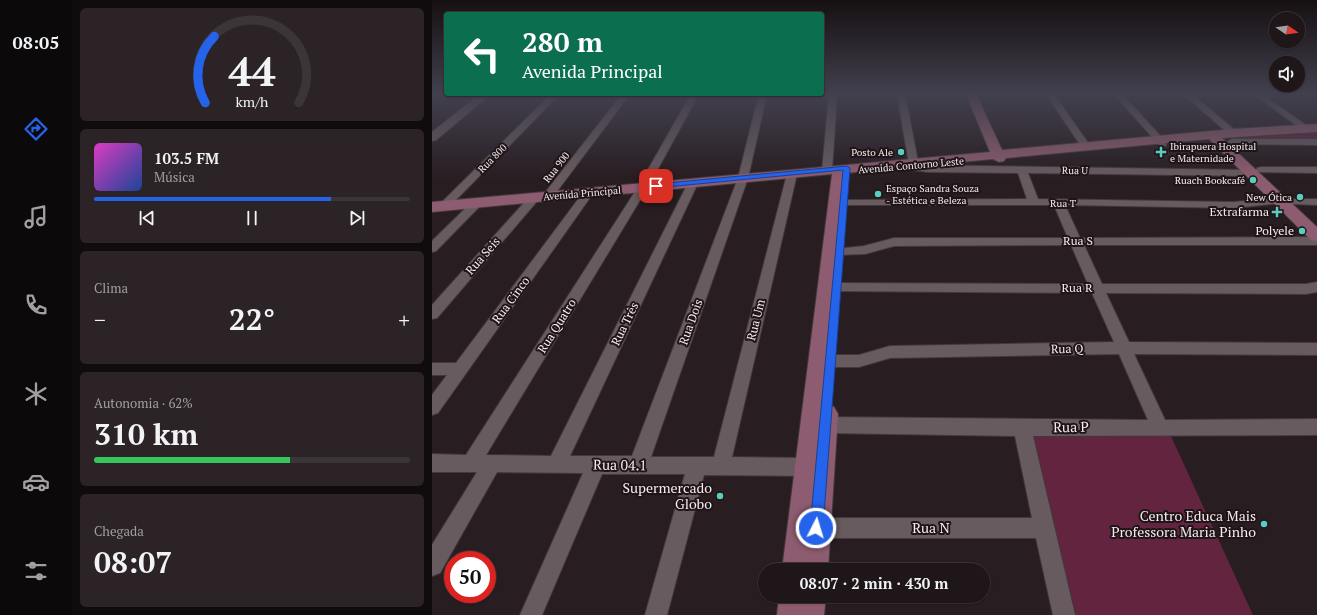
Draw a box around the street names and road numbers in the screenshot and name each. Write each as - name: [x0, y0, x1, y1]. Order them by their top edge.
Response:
- street label: Rua 800: [475, 141, 510, 176]
- street label: Rua 900: [540, 149, 572, 185]
- street label: Avenida Contorno Leste: [858, 154, 965, 177]
- street label: Rua U: [1062, 164, 1089, 177]
- street label: Avenida Principal: [543, 184, 622, 203]
- street label: Rua T: [1050, 197, 1076, 210]
- street label: Rua S: [1063, 233, 1093, 248]
- street label: Rua Seis: [462, 234, 503, 277]
- street label: Rua Cinco: [489, 273, 533, 326]
- street label: Rua R: [1061, 280, 1093, 295]
- street label: Rua Quatro: [534, 296, 579, 356]
- street label: Rua Dois: [675, 297, 706, 347]
- street label: Rua Um: [743, 297, 768, 342]
- street label: Rua Três: [608, 300, 641, 348]
- street label: Rua Q: [1051, 341, 1084, 356]
- street label: Rua P: [1053, 417, 1089, 436]
- street label: Rua 04.1: [593, 455, 647, 474]
- street label: Rua N: [912, 518, 950, 537]

